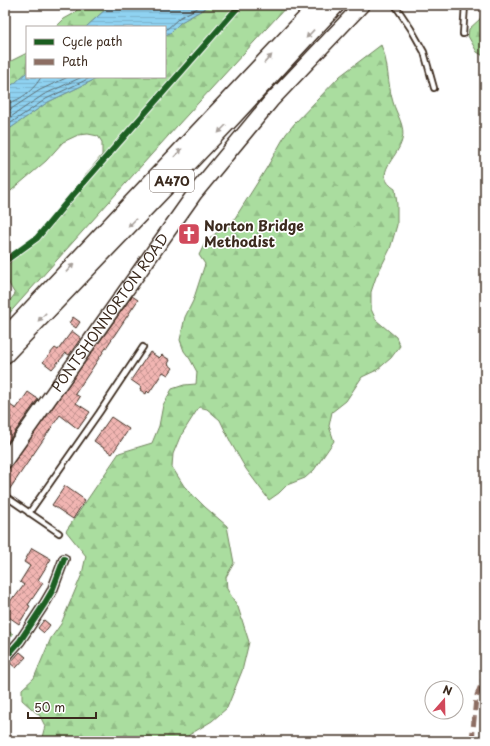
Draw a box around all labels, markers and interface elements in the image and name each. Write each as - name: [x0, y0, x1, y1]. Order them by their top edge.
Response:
- legend: [26, 26, 166, 78]
- one-way arrow: [305, 29, 315, 39]
- text: Cycle path: [62, 32, 123, 50]
- text: Path: [62, 52, 88, 70]
- one-way arrow: [263, 53, 272, 64]
- one-way arrow: [217, 124, 227, 134]
- one-way arrow: [174, 148, 183, 158]
- road number: A470: [150, 170, 194, 192]
- place label: Norton Bridge Methodist: [204, 215, 304, 252]
- one-way arrow: [127, 218, 137, 228]
- church icon: Norton Bridge Methodist: [176, 221, 202, 247]
- street label: PONTSHONNORTON ROAD: [46, 229, 173, 396]
- one-way arrow: [65, 263, 75, 273]
- one-way arrow: [37, 312, 47, 322]
- north arrow: [424, 680, 464, 720]
- text: N: [441, 681, 455, 700]
- scale bar: [28, 694, 96, 720]
- text: 50 m: [34, 698, 65, 716]

